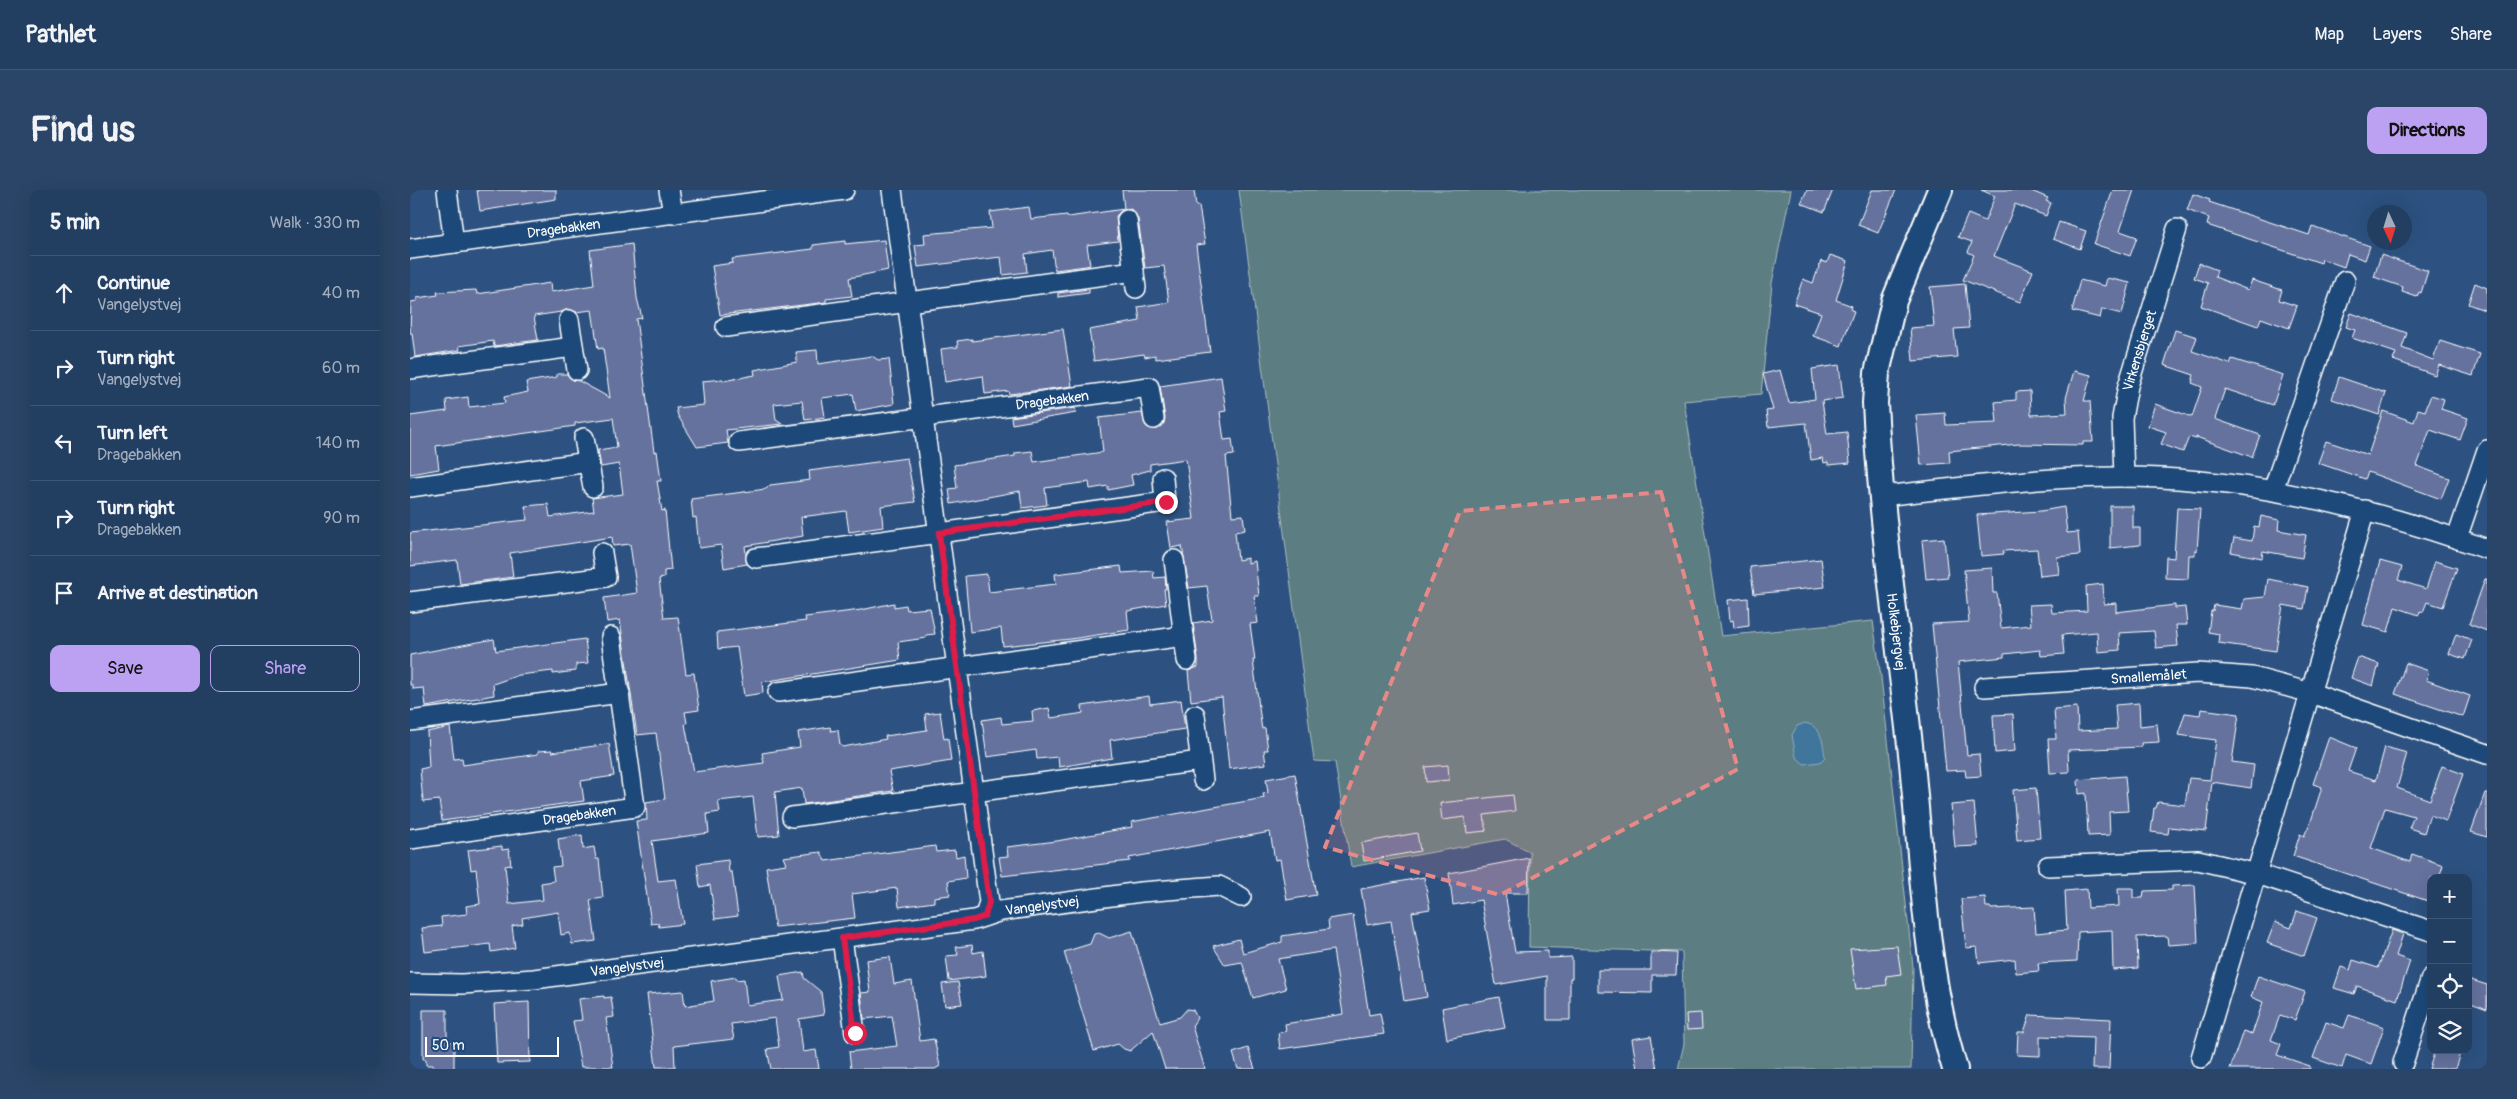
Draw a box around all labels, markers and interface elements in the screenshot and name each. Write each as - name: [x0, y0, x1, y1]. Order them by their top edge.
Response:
- text: Pathlet: [25, 20, 96, 49]
- text: Map: [2315, 23, 2344, 46]
- text: Layers: [2372, 23, 2422, 46]
- text: Share: [2450, 23, 2492, 46]
- button: Directions: [2367, 107, 2487, 154]
- text: Find us: [30, 108, 135, 152]
- north arrow: [2367, 205, 2412, 250]
- text: 5 min: [50, 209, 100, 236]
- text: Walk · 330 m: [270, 213, 360, 233]
- street label: Dragebakken: [526, 215, 601, 242]
- text: Continue: [97, 271, 170, 295]
- icon: ahead: [50, 279, 78, 307]
- text: 40 m: [322, 283, 360, 303]
- text: Vangelystvej: [97, 295, 182, 315]
- street label: Virkensbjerget: [2119, 308, 2160, 392]
- text: Turn right: [97, 346, 175, 370]
- icon: right: [50, 354, 78, 382]
- text: 60 m: [322, 358, 360, 378]
- text: Vangelystvej: [97, 370, 182, 390]
- street label: Dragebakken: [1015, 387, 1090, 414]
- text: Turn left: [97, 421, 167, 445]
- icon: left: [50, 429, 78, 457]
- text: 140 m: [316, 433, 360, 453]
- text: Dragebakken: [97, 445, 181, 465]
- route end: [1155, 491, 1178, 514]
- text: Turn right: [97, 496, 175, 520]
- icon: right: [50, 504, 78, 532]
- text: 90 m: [323, 508, 360, 528]
- text: Dragebakken: [97, 520, 181, 540]
- icon: arrive: [50, 579, 78, 607]
- text: Arrive at destination: [97, 581, 258, 605]
- street label: Holkebjergvej: [1883, 592, 1909, 672]
- button: Save: [50, 645, 200, 692]
- button: Share: [210, 645, 360, 692]
- street label: Smallemålet: [2110, 666, 2188, 688]
- street label: Dragebakken: [542, 802, 617, 829]
- map controls: [2427, 874, 2472, 1054]
- button: +: [2427, 874, 2472, 919]
- street label: Vangelystvej: [1004, 893, 1080, 919]
- button: −: [2427, 919, 2472, 964]
- street label: Vangelystvej: [589, 954, 665, 980]
- button: locate: [2427, 964, 2472, 1009]
- button: layers: [2427, 1009, 2472, 1054]
- route start: [844, 1022, 867, 1045]
- scale bar: [425, 1034, 559, 1057]
- text: 50 m: [432, 1037, 465, 1054]

